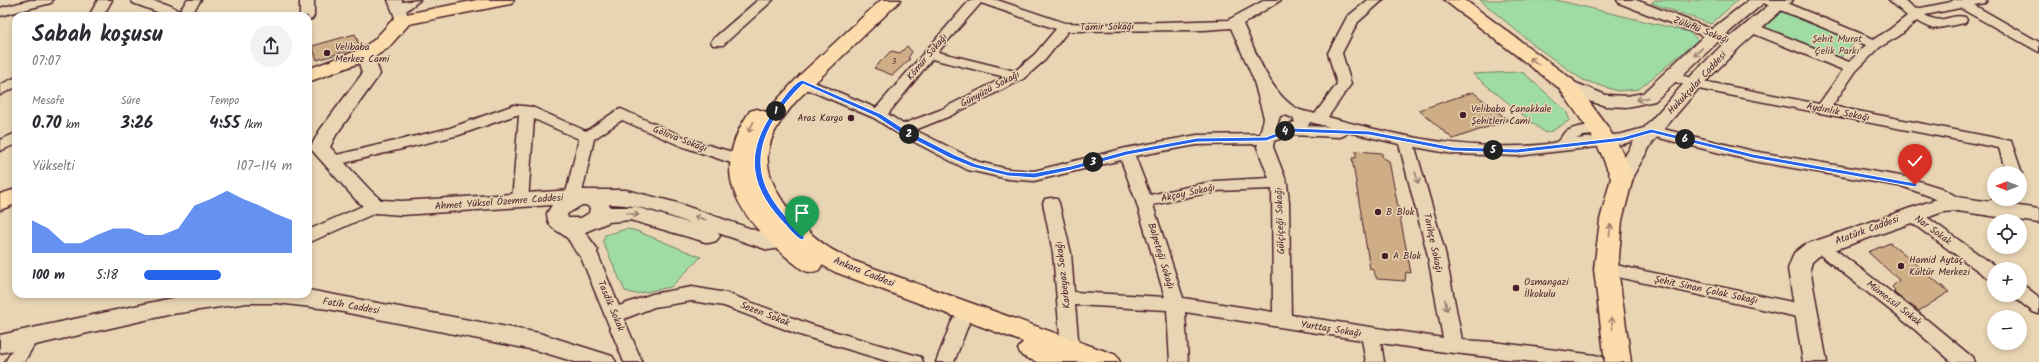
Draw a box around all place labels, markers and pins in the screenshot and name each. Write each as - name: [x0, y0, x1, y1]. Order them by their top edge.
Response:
- place label: Velibaba Merkez Cami: [335, 39, 390, 67]
- marker: Velibaba Merkez Cami: [322, 48, 332, 58]
- pin: 1: [766, 101, 786, 121]
- place label: Velibaba Çanakkale Şehitleri Cami: [1471, 101, 1552, 129]
- place label: Aras Kargo: [797, 110, 843, 126]
- marker: Velibaba Çanakkale Şehitleri Cami: [1458, 110, 1468, 120]
- marker: Aras Kargo: [846, 113, 856, 123]
- pin: 4: [1275, 121, 1295, 141]
- pin: 2: [899, 124, 919, 144]
- pin: 6: [1675, 129, 1695, 149]
- pin: 5: [1483, 140, 1503, 160]
- pin: [1898, 144, 1932, 185]
- pin: 3: [1083, 152, 1103, 172]
- pin: [785, 196, 819, 237]
- place label: B Blok: [1386, 204, 1415, 220]
- marker: B Blok: [1373, 207, 1383, 217]
- place label: A Blok: [1393, 248, 1421, 264]
- marker: A Blok: [1380, 251, 1390, 261]
- place label: Hamid Aytaç Kültür Merkezi: [1909, 252, 1970, 280]
- marker: Hamid Aytaç Kültür Merkezi: [1896, 261, 1906, 271]
- place label: Osmangazi İlkokulu: [1524, 274, 1569, 302]
- marker: Osmangazi İlkokulu: [1511, 283, 1521, 293]

